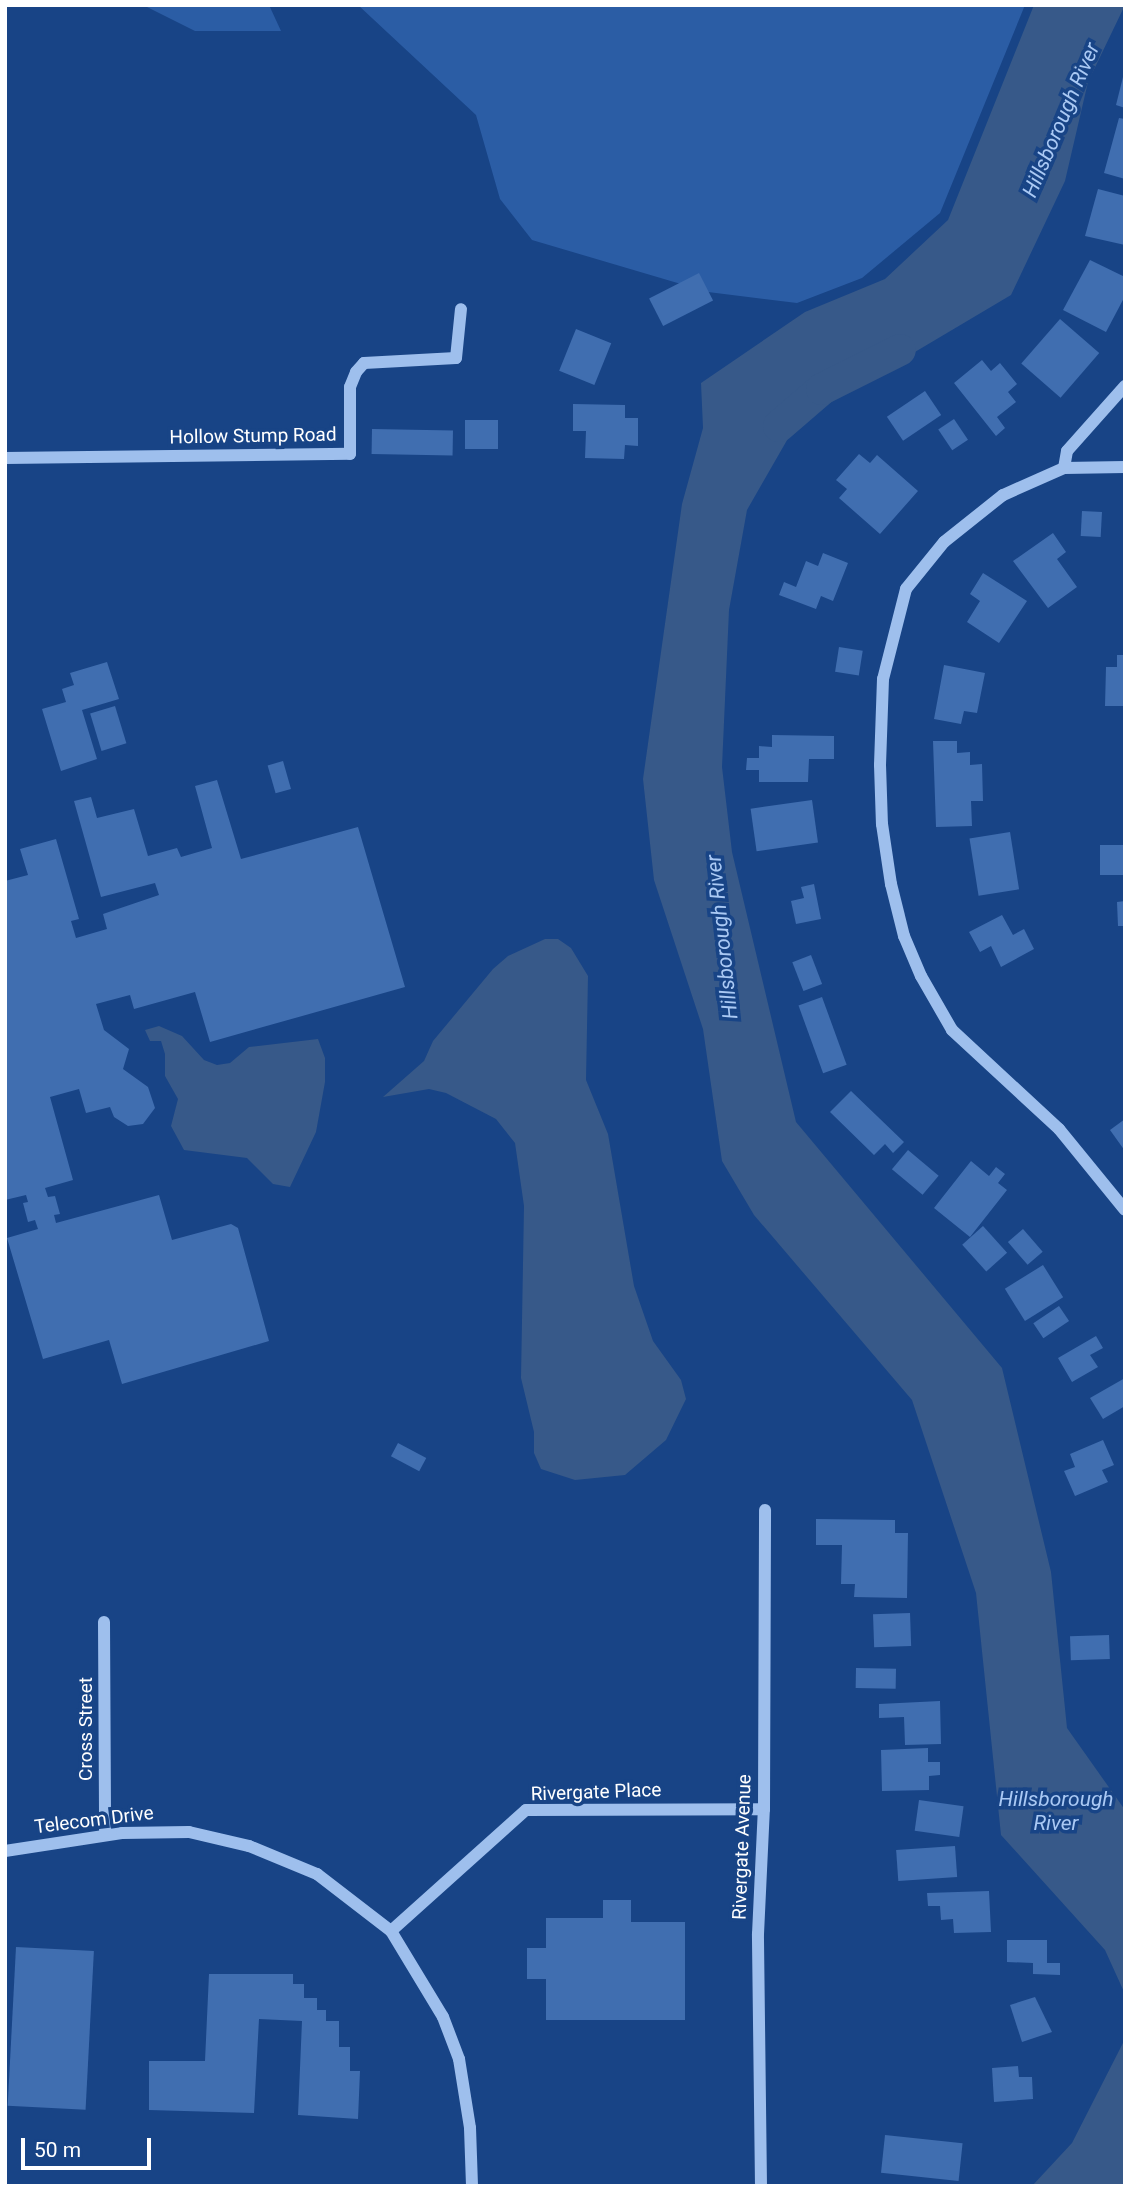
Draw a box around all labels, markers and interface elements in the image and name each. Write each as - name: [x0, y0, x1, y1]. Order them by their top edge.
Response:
- water label: Hillsborough River: [1017, 39, 1105, 201]
- street label: Hollow Stump Road: [169, 423, 337, 449]
- water label: Hillsborough River: [701, 854, 743, 1020]
- street label: Cross Street: [75, 1677, 97, 1781]
- street label: Rivergate Avenue: [728, 1774, 756, 1920]
- street label: Rivergate Place: [530, 1778, 662, 1806]
- water label: Hillsborough River: [998, 1786, 1114, 1836]
- street label: Telecom Drive: [33, 1801, 155, 1839]
- scale bar: [24, 2124, 154, 2168]
- text: 50 m: [34, 2138, 81, 2162]

